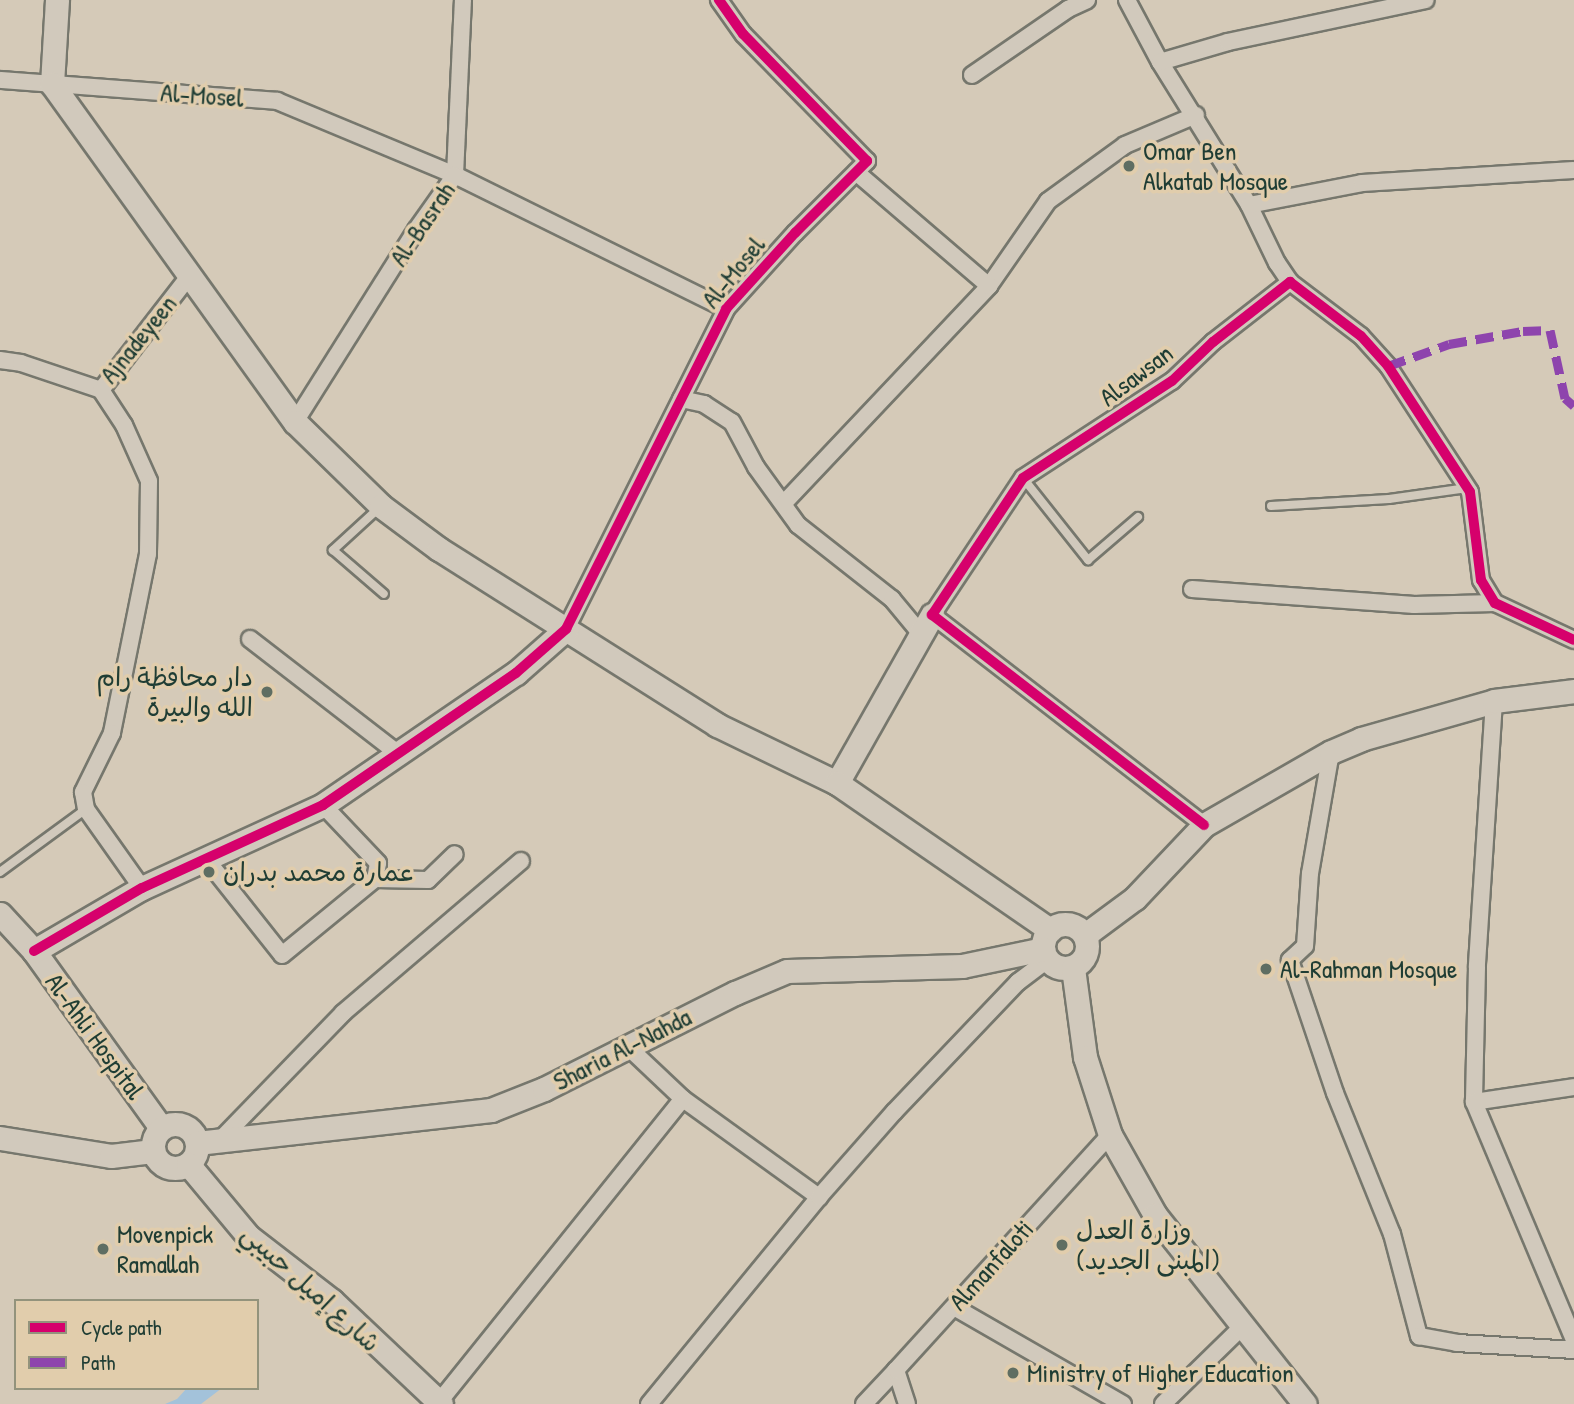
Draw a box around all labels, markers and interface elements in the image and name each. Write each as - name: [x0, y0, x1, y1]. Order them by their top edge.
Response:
- street label: Al-Mosel: [159, 77, 245, 113]
- place label: Omar Ben Alkatab Mosque: [1143, 135, 1288, 196]
- marker: Omar Ben Alkatab Mosque: [1121, 158, 1137, 174]
- street label: Al-Basrah: [383, 176, 461, 272]
- street label: Al-Mosel: [695, 230, 771, 314]
- street label: Ajnadeyeen: [93, 289, 183, 389]
- street label: Alsawsan: [1093, 337, 1179, 413]
- place label: دار محافظة رام الله والبيرة: [96, 661, 253, 722]
- marker: دار محافظة رام الله والبيرة: [259, 684, 275, 700]
- place label: عمارة محمد بدران: [223, 856, 415, 888]
- marker: عمارة محمد بدران: [201, 864, 217, 880]
- place label: Al-Rahman Mosque: [1280, 953, 1457, 985]
- marker: Al-Rahman Mosque: [1258, 961, 1274, 977]
- street label: Al-Ahli Hospital: [39, 967, 151, 1105]
- street label: Sharia Al-Nahda: [548, 1001, 696, 1097]
- street label: Almanfaloti: [942, 1213, 1040, 1317]
- place label: وزارة العدل (المبنى الجديد): [1076, 1214, 1220, 1276]
- place label: Movenpick Ramallah: [117, 1218, 213, 1280]
- street label: شارع إميل حبيبي: [235, 1218, 387, 1358]
- marker: وزارة العدل (المبنى الجديد): [1054, 1237, 1070, 1253]
- marker: Movenpick Ramallah: [95, 1241, 111, 1257]
- legend: [14, 1299, 259, 1390]
- text: Cycle path: [81, 1313, 162, 1342]
- text: Path: [81, 1348, 115, 1377]
- place label: Ministry of Higher Education: [1027, 1357, 1294, 1389]
- marker: Ministry of Higher Education: [1005, 1365, 1021, 1381]

